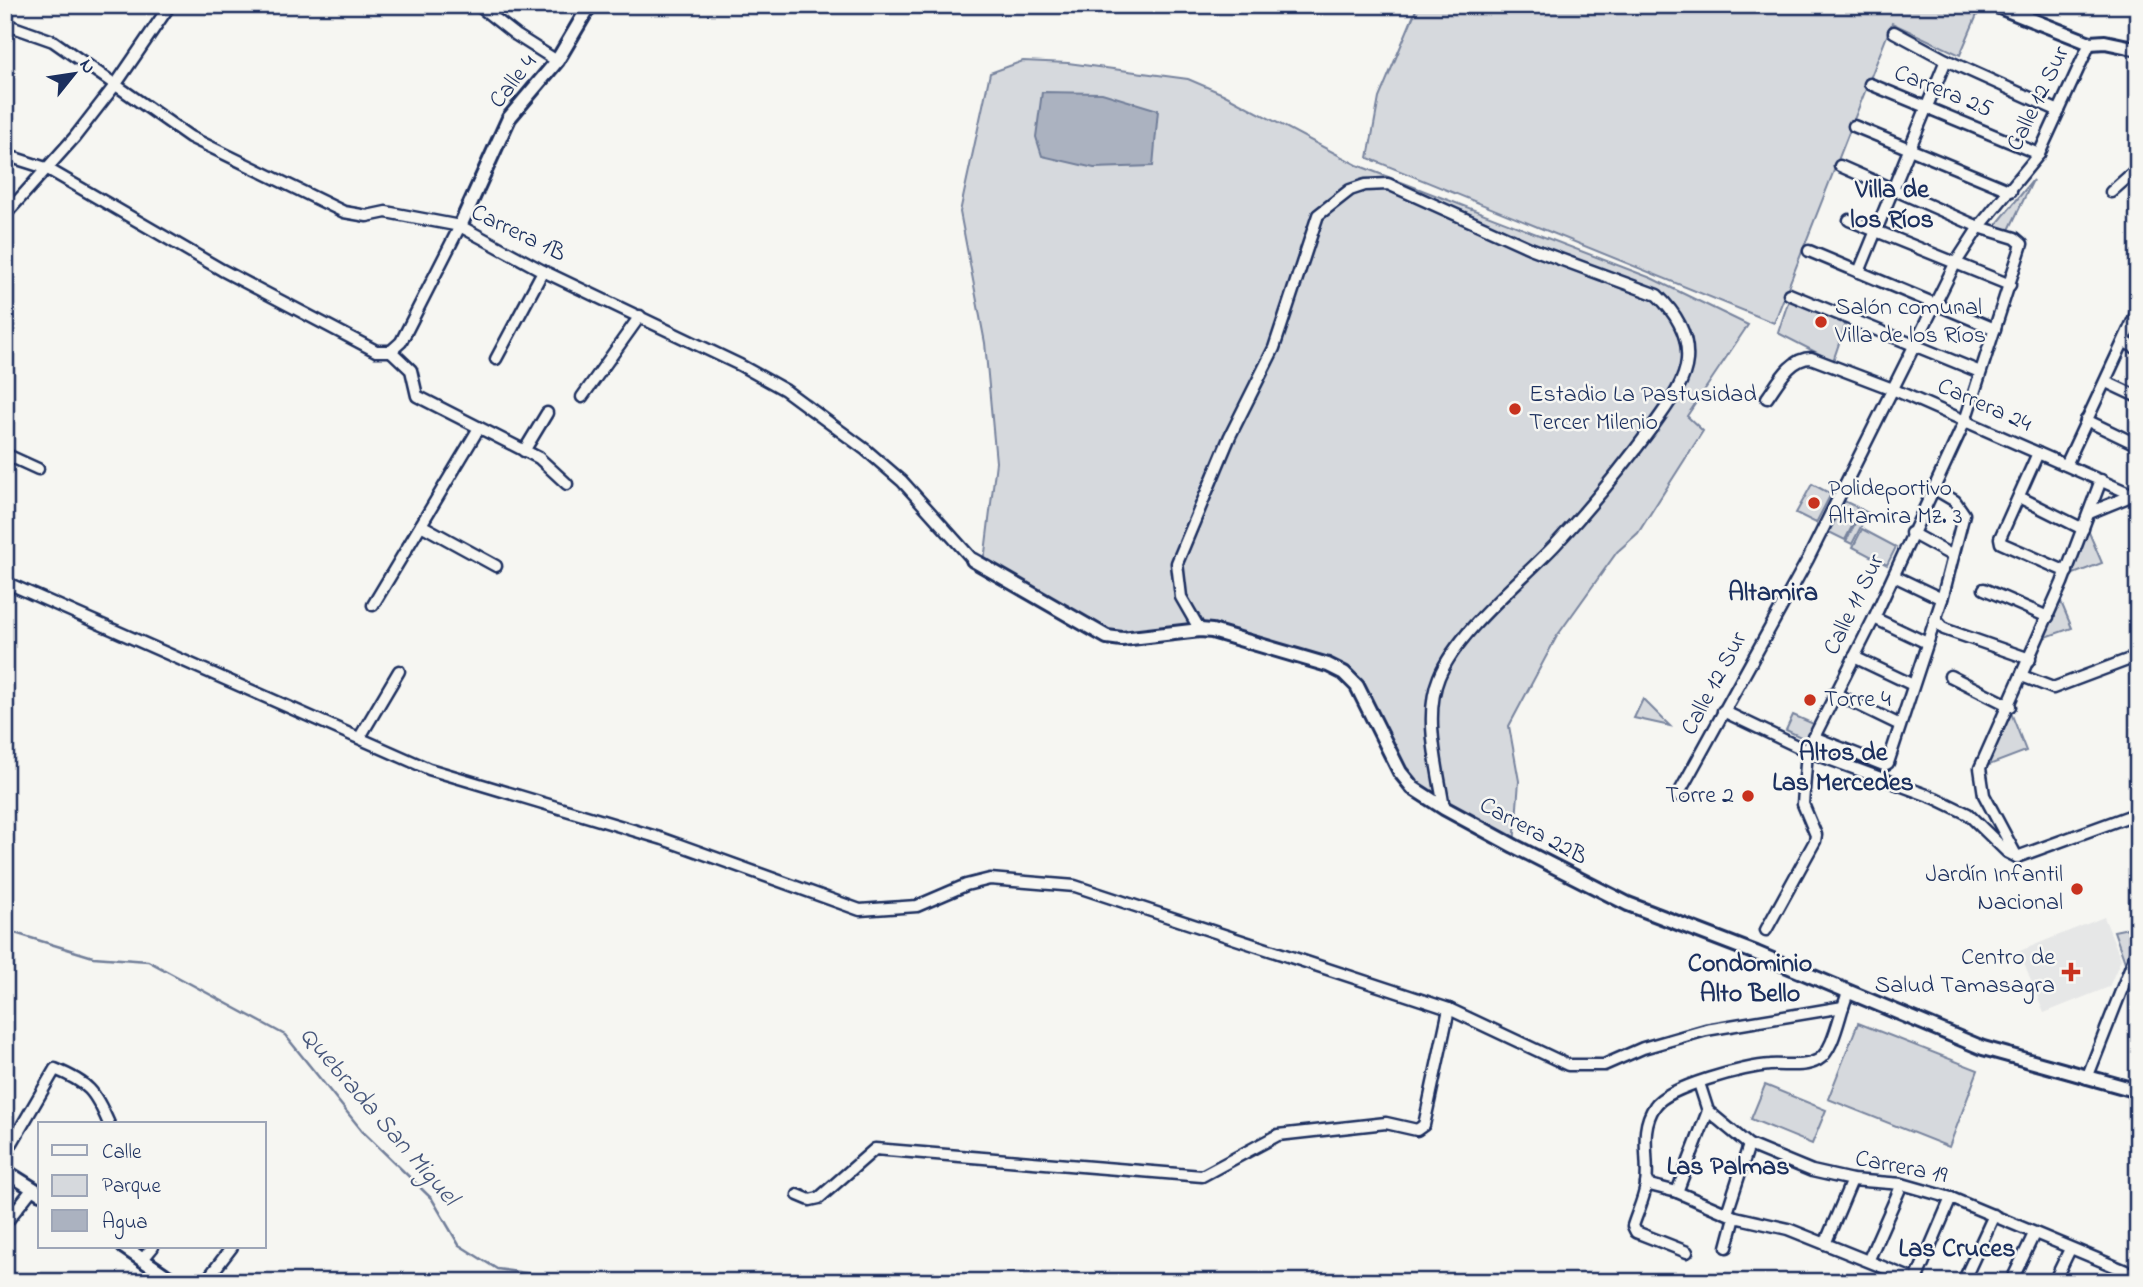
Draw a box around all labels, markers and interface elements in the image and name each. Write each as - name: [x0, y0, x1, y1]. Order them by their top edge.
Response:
- north arrow: [38, 38, 108, 108]
- street label: Calle 12 Sur: [1998, 40, 2080, 157]
- street label: Calle 4: [481, 47, 547, 117]
- text: N: [72, 54, 102, 79]
- street label: Carrera 25: [1888, 56, 1998, 128]
- district label: Villa de los Ríos: [1850, 172, 1934, 240]
- street label: Carrera 1B: [465, 196, 571, 272]
- place label: Salón comunal Villa de los Ríos: [1834, 291, 1986, 354]
- marker: Salón comunal Villa de los Ríos: [1813, 314, 1829, 330]
- street label: Carrera 24: [1931, 370, 2037, 442]
- place label: Estadio La Pastusidad Tercer Milenio: [1529, 378, 1757, 441]
- marker: Estadio La Pastusidad Tercer Milenio: [1507, 401, 1523, 417]
- place label: Polideportivo Altamira Mz. 3: [1828, 472, 1963, 535]
- marker: Polideportivo Altamira Mz. 3: [1806, 495, 1822, 511]
- street label: Calle 11 Sur: [1815, 548, 1895, 662]
- district label: Altamira: [1728, 575, 1818, 613]
- street label: Calle 12 Sur: [1673, 625, 1757, 742]
- place label: Torre 4: [1824, 683, 1891, 718]
- marker: Torre 4: [1802, 692, 1818, 708]
- district label: Altos de Las Mercedes: [1772, 735, 1914, 803]
- place label: Torre 2: [1665, 779, 1734, 814]
- marker: Torre 2: [1740, 788, 1756, 804]
- street label: Carrera 22B: [1473, 789, 1593, 875]
- place label: Jardín Infantil Nacional: [1925, 858, 2063, 921]
- marker: Jardín Infantil Nacional: [2069, 881, 2085, 897]
- place label: Centro de Salud Tamasagra: [1875, 941, 2055, 1004]
- district label: Condominio Alto Bello: [1688, 946, 1812, 1014]
- marker: Centro de Salud Tamasagra: [2061, 962, 2081, 982]
- water label: Quebrada San Miguel: [289, 1019, 469, 1217]
- legend: [38, 1122, 266, 1248]
- text: Calle: [102, 1138, 142, 1168]
- street label: Carrera 19: [1852, 1142, 1951, 1194]
- district label: Las Palmas: [1667, 1149, 1789, 1187]
- text: Parque: [102, 1172, 161, 1202]
- text: Agua: [102, 1208, 148, 1240]
- district label: Las Cruces: [1899, 1231, 2015, 1269]

